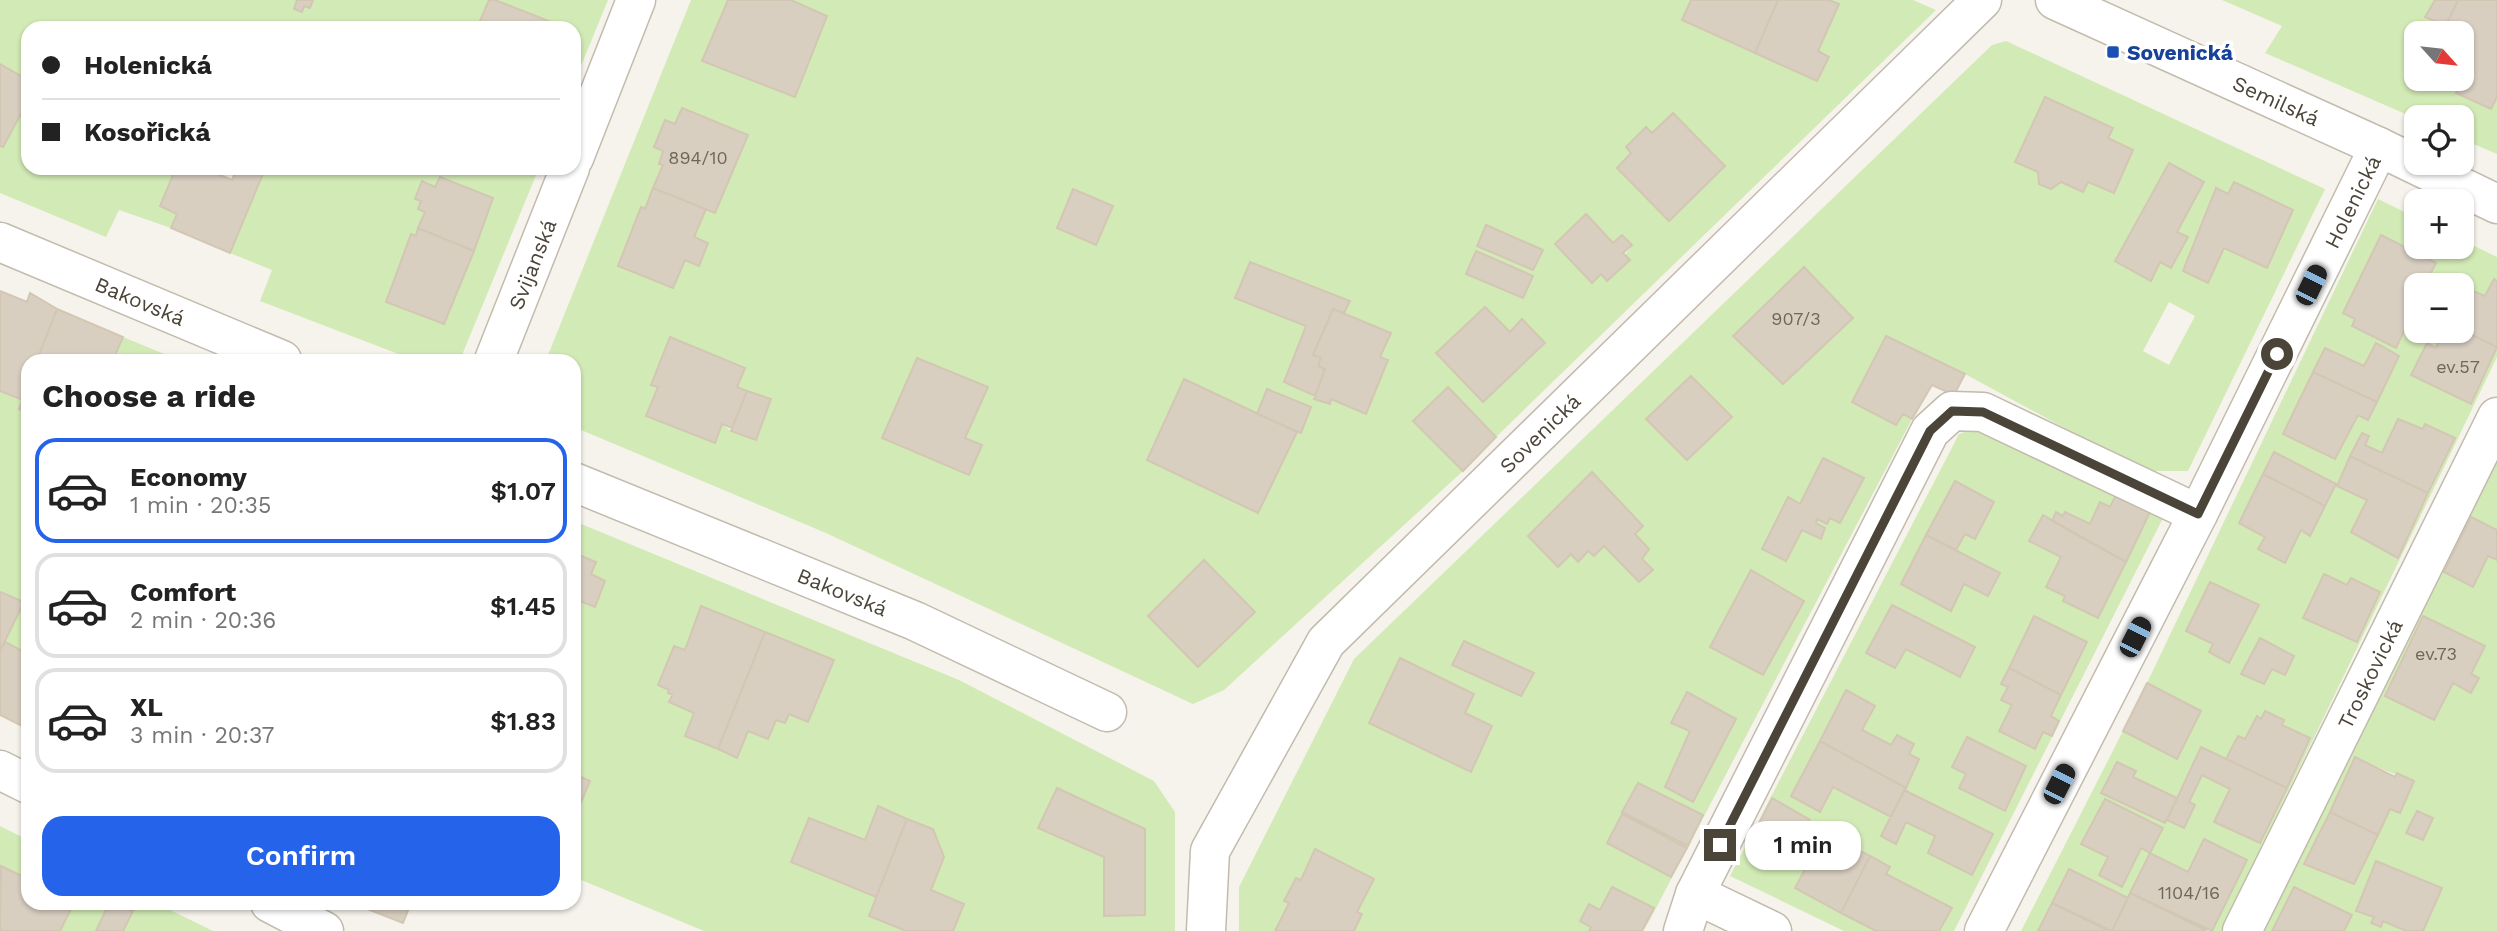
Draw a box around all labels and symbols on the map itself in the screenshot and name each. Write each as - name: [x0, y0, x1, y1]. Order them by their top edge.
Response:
- north arrow: [2404, 21, 2474, 91]
- place label: Sovenická: [2127, 40, 2234, 65]
- marker: Sovenická: [2105, 44, 2121, 60]
- street label: Semilská: [2229, 70, 2324, 131]
- house number: 894/10: [668, 147, 728, 168]
- street label: Holenická: [2319, 151, 2386, 252]
- street label: Svijanská: [503, 215, 561, 313]
- car: [2293, 262, 2330, 308]
- street label: Bakovská: [92, 271, 189, 331]
- house number: 907/3: [1771, 308, 1821, 329]
- route start: [2261, 338, 2293, 370]
- house number: ev.57: [2436, 356, 2480, 377]
- street label: Sovenická: [1494, 388, 1585, 478]
- street label: Bakovská: [794, 562, 891, 621]
- car: [2117, 614, 2154, 660]
- street label: Troskovická: [2332, 615, 2407, 733]
- house number: ev.73: [2415, 643, 2457, 664]
- car: [2041, 761, 2078, 807]
- callout: 1 min: [1744, 820, 1860, 870]
- route end: [1704, 829, 1736, 861]
- house number: 1104/16: [2158, 882, 2220, 903]

